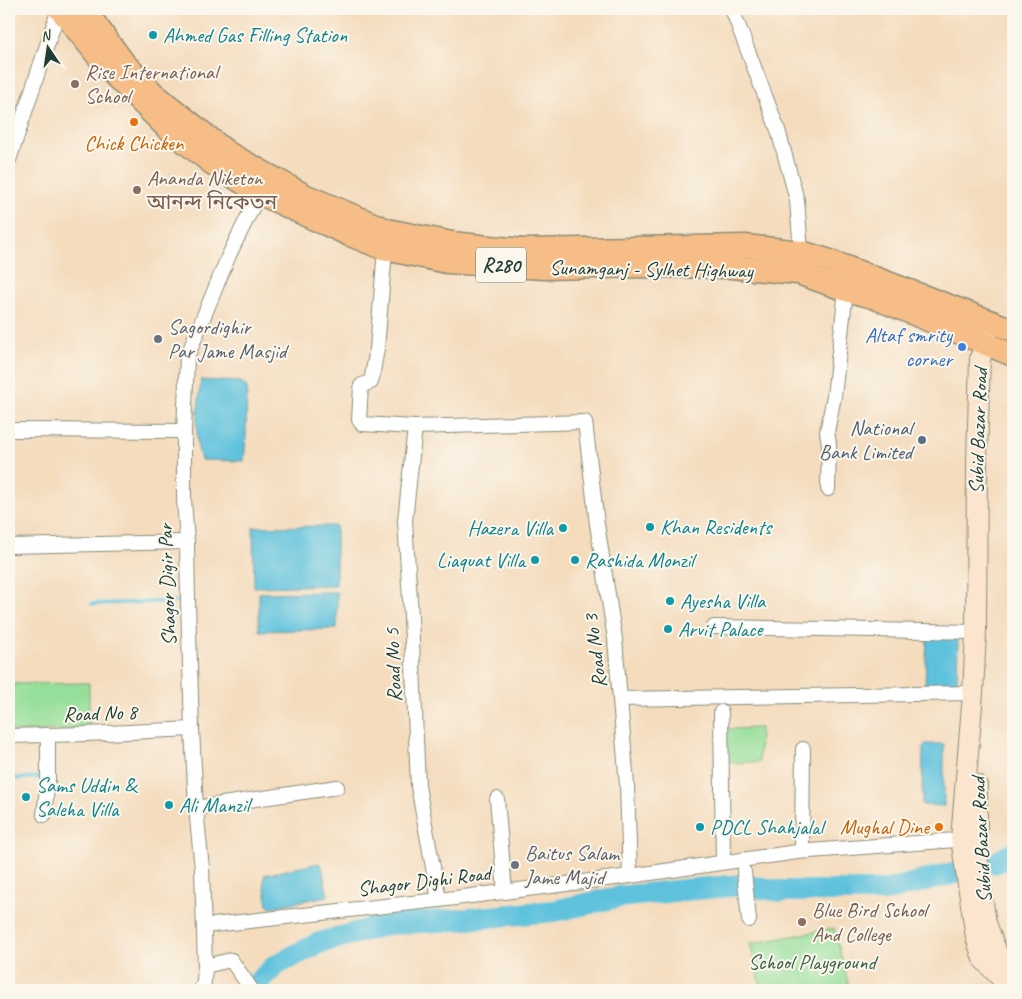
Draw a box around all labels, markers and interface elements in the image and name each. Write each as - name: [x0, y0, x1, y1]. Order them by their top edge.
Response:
- north arrow: [22, 22, 72, 72]
- place label: Ahmed Gas Filling Station: [163, 22, 348, 48]
- text: N: [39, 26, 54, 45]
- marker: Ahmed Gas Filling Station: [147, 29, 159, 41]
- place label: Rise International School: [85, 59, 221, 109]
- marker: Rise International School: [69, 78, 81, 90]
- marker: Chick Chicken: [128, 116, 140, 128]
- place label: Chick Chicken: [85, 130, 184, 156]
- place label: Ananda Niketon আনন্দ নিকেতন: [146, 165, 278, 215]
- marker: Ananda Niketon আনন্দ নিকেতন: [131, 184, 143, 196]
- road number: R280: [476, 248, 526, 282]
- street label: Sunamganj - Sylhet Highway: [549, 254, 755, 284]
- place label: Sagordighir Par Jame Masjid: [168, 314, 290, 364]
- place label: Altaf smrity corner: [865, 322, 954, 372]
- marker: Sagordighir Par Jame Masjid: [152, 333, 164, 345]
- marker: Altaf smrity corner: [956, 341, 968, 353]
- street label: Subid Bazar Road: [963, 364, 993, 494]
- place label: National Bank Limited: [819, 415, 916, 465]
- marker: National Bank Limited: [916, 434, 928, 446]
- place label: Khan Residents: [660, 514, 773, 540]
- place label: Hazera Villa: [468, 515, 555, 541]
- marker: Khan Residents: [644, 521, 656, 533]
- street label: Shagor Digir Par: [152, 522, 182, 646]
- marker: Hazera Villa: [557, 522, 569, 534]
- place label: Liaquat Villa: [437, 547, 527, 573]
- place label: Rashida Monzil: [585, 547, 697, 573]
- marker: Liaquat Villa: [529, 554, 541, 566]
- marker: Rashida Monzil: [569, 554, 581, 566]
- place label: Ayesha Villa: [680, 588, 767, 614]
- marker: Ayesha Villa: [664, 595, 676, 607]
- street label: Road No 3: [577, 611, 612, 689]
- place label: Arvit Palace: [678, 616, 764, 642]
- marker: Arvit Palace: [662, 623, 674, 635]
- street label: Road No 5: [379, 626, 407, 702]
- street label: Road No 8: [63, 699, 140, 727]
- place label: Sams Uddin & Saleha Villa: [36, 772, 138, 822]
- street label: Subid Bazar Road: [965, 773, 997, 904]
- marker: Sams Uddin & Saleha Villa: [20, 791, 32, 803]
- place label: Ali Manzil: [179, 792, 253, 818]
- marker: Ali Manzil: [163, 799, 175, 811]
- place label: PDCL Shahjalal: [710, 814, 827, 840]
- place label: Mughal Dine: [840, 814, 931, 840]
- marker: PDCL Shahjalal: [694, 821, 706, 833]
- marker: Mughal Dine: [933, 821, 945, 833]
- place label: Baitus Salam Jame Majid: [524, 840, 621, 890]
- marker: Baitus Salam Jame Majid: [509, 859, 521, 871]
- street label: Shagor Dighi Road: [356, 860, 495, 902]
- place label: Blue Bird School And College: [812, 897, 930, 947]
- marker: Blue Bird School And College: [796, 916, 808, 928]
- park label: School Playground: [748, 949, 878, 975]

